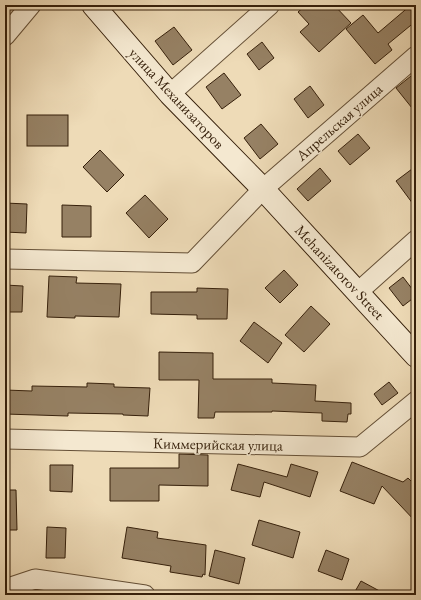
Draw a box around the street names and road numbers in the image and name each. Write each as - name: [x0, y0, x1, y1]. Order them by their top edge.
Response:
- street label: улица Механизаторов: [125, 43, 229, 153]
- street label: Апрельская улица: [291, 79, 386, 165]
- street label: Mehanizatorov Street: [291, 221, 389, 324]
- street label: Киммерийская улица: [153, 433, 283, 455]

